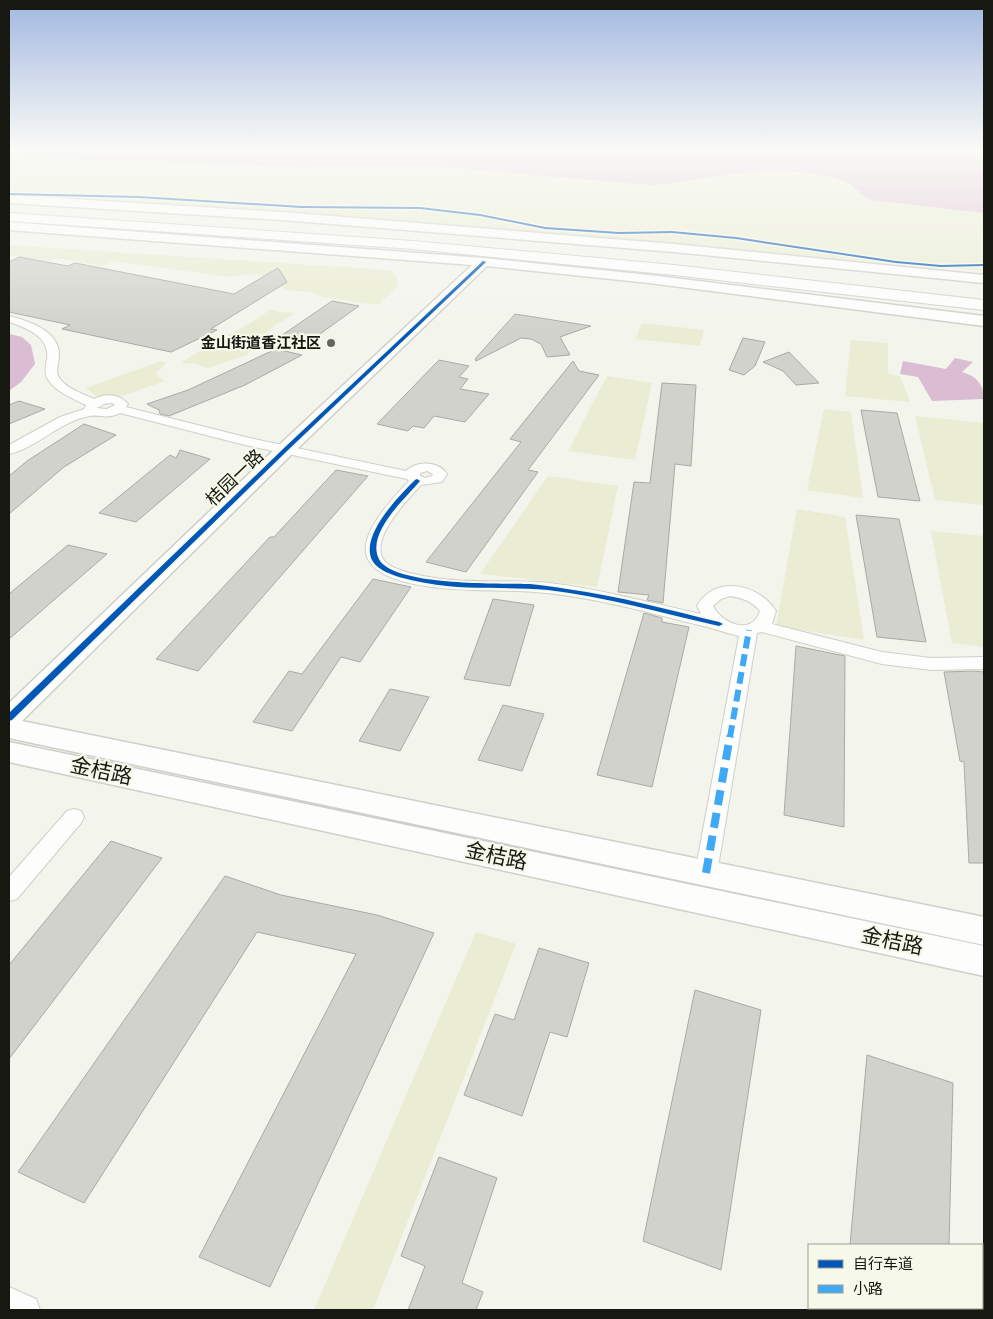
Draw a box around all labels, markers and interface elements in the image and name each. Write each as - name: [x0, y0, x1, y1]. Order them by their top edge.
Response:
- place label: 金山街道香江社区: [201, 332, 321, 355]
- marker: 金山街道香江社区: [325, 337, 337, 349]
- street label: 桔园一路: [200, 443, 270, 513]
- street label: 金桔路: [67, 750, 135, 794]
- street label: 金桔路: [462, 835, 530, 879]
- street label: 金桔路: [858, 920, 926, 964]
- legend: [808, 1244, 983, 1309]
- text: 自行车道: [853, 1253, 913, 1276]
- text: 小路: [853, 1278, 883, 1301]

